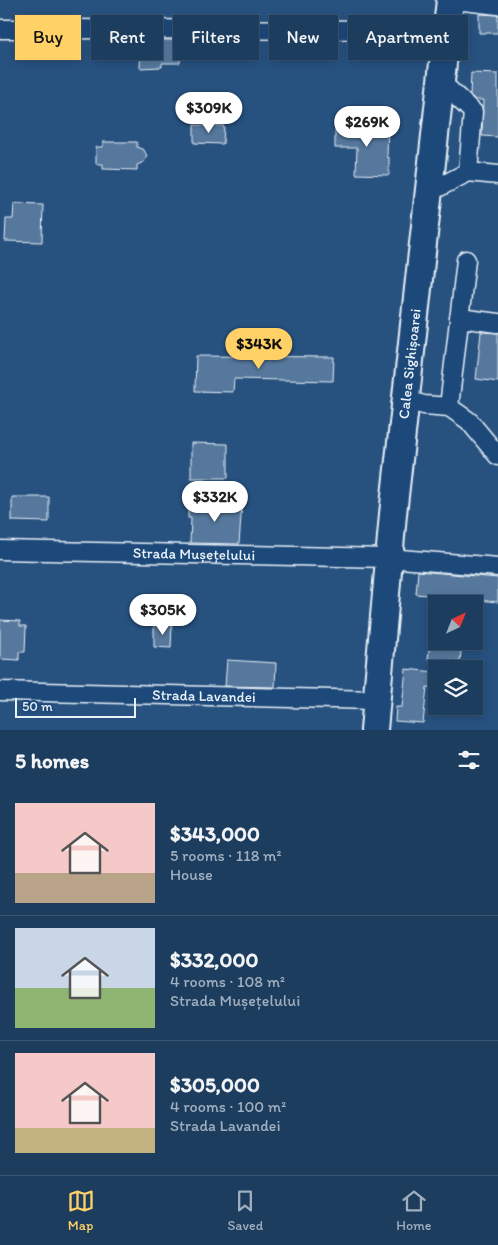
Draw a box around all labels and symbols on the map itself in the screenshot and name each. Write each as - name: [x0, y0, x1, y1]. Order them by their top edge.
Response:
- pin: $309K: [174, 92, 244, 134]
- pin: $269K: [332, 106, 402, 148]
- street label: Calea Sighișoarei: [395, 308, 425, 420]
- pin: $343K: [224, 328, 294, 370]
- pin: $332K: [180, 480, 250, 523]
- street label: Strada Mușețelului: [133, 544, 255, 564]
- pin: $305K: [128, 594, 198, 636]
- north arrow: [428, 595, 482, 650]
- street label: Strada Lavandei: [152, 686, 256, 706]
- scale bar: [15, 695, 136, 718]

